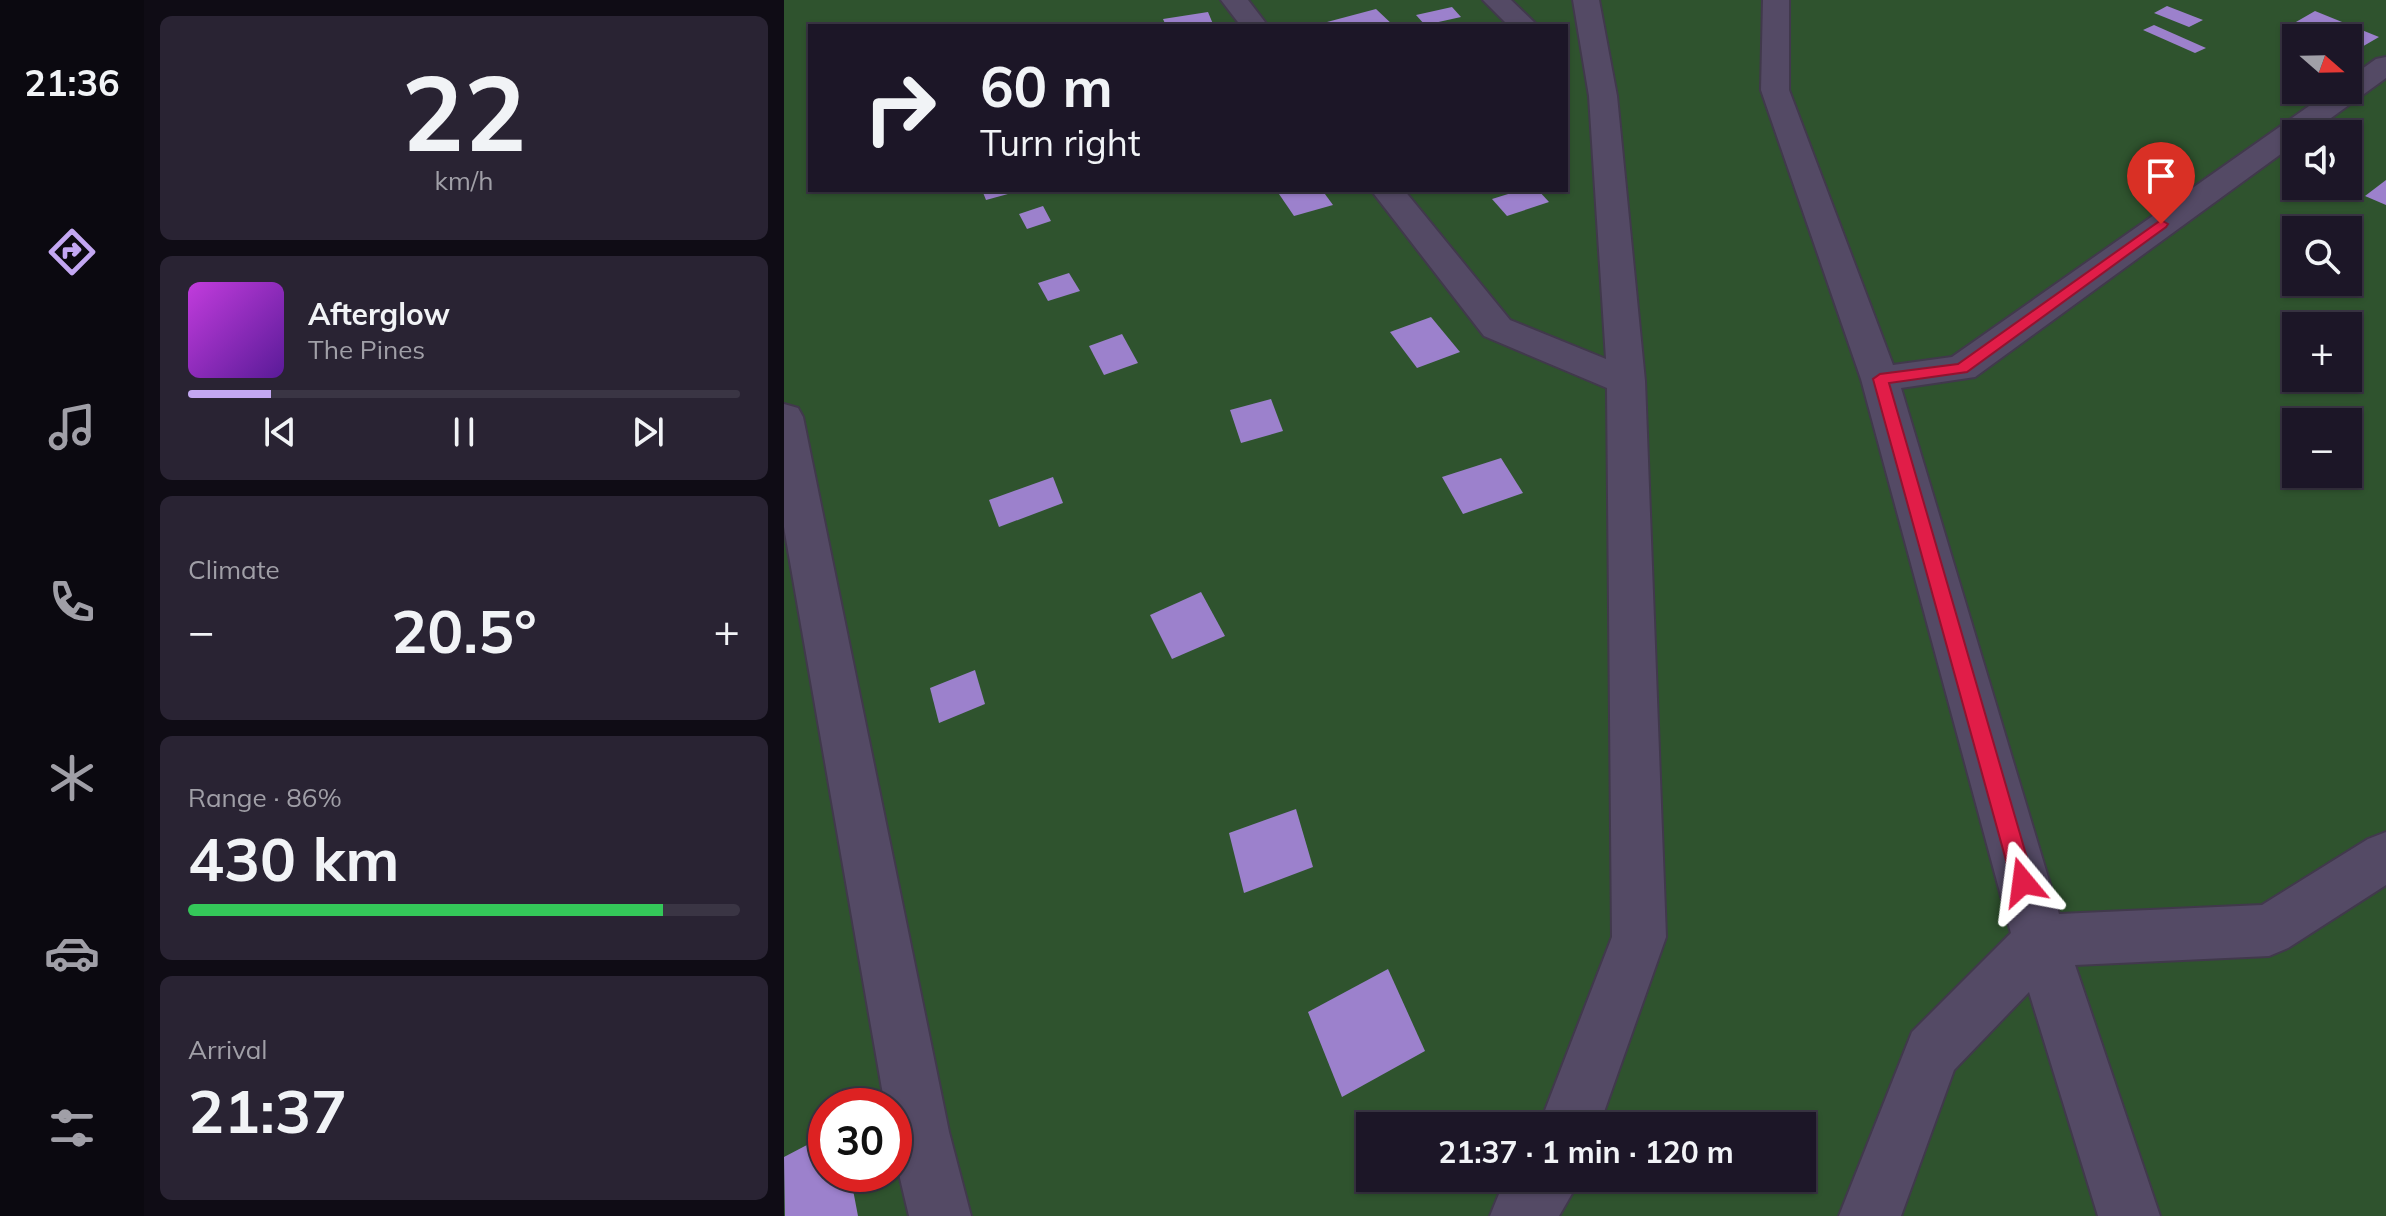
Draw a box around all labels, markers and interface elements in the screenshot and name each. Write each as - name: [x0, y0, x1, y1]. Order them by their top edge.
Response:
- north arrow: [2282, 24, 2362, 104]
- map controls: [2282, 24, 2362, 488]
- text: 22: [402, 46, 526, 177]
- text: 60 m: [980, 51, 1113, 121]
- icon: right: [848, 56, 952, 160]
- text: 21:36: [24, 60, 120, 105]
- text: Turn right: [980, 120, 1141, 165]
- button: sound: [2282, 120, 2362, 200]
- pin: [2127, 142, 2195, 224]
- icon: arrive: [2139, 154, 2183, 198]
- text: km/h: [435, 164, 493, 197]
- button: search: [2282, 216, 2362, 296]
- icon: directions: [44, 224, 100, 280]
- text: Afterglow: [308, 295, 450, 333]
- button: +: [2282, 312, 2362, 392]
- text: The Pines: [308, 333, 425, 366]
- icon: music: [44, 399, 100, 455]
- button: −: [2282, 408, 2362, 488]
- icon: previous: [258, 410, 302, 454]
- icon: pause: [442, 410, 486, 454]
- icon: next: [626, 410, 670, 454]
- text: Climate: [188, 553, 280, 586]
- icon: phone: [44, 574, 100, 630]
- text: 20.5°: [391, 593, 537, 668]
- text: −: [188, 603, 214, 658]
- text: +: [714, 603, 740, 658]
- icon: climate: [44, 750, 100, 806]
- text: Range · 86%: [188, 781, 342, 814]
- text: 430 km: [188, 821, 400, 896]
- position arrow: [1981, 840, 2065, 924]
- icon: car: [44, 925, 100, 981]
- text: Arrival: [188, 1033, 268, 1066]
- text: 21:37: [188, 1073, 347, 1148]
- speed limit sign: 30: [808, 1088, 912, 1192]
- icon: filters: [44, 1100, 100, 1156]
- text: 21:37 · 1 min · 120 m: [1438, 1133, 1734, 1171]

